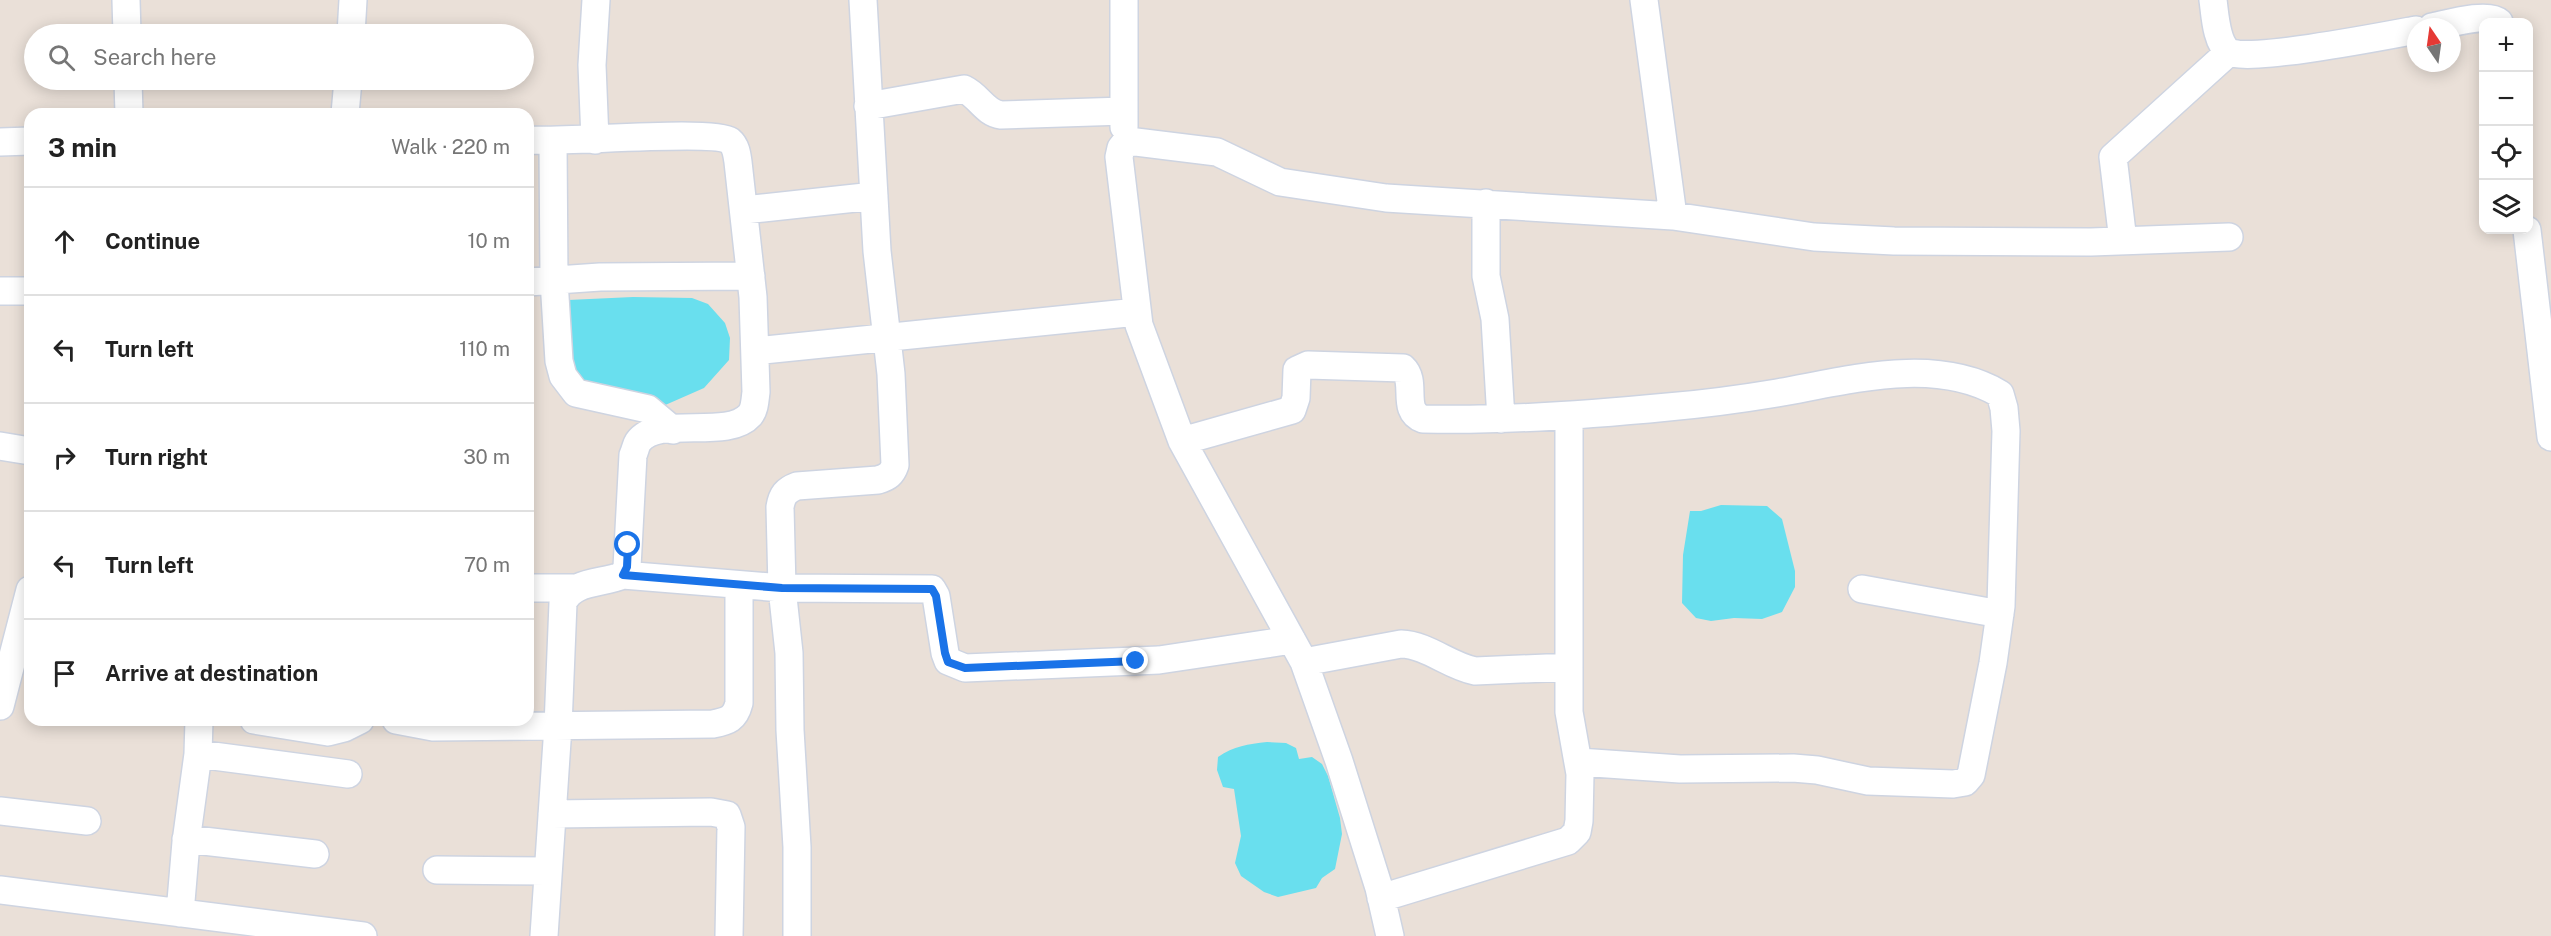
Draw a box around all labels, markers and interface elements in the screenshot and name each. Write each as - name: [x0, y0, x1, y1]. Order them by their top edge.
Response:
- north arrow: [2407, 18, 2461, 72]
- map controls: [2479, 18, 2533, 234]
- button: +: [2479, 18, 2533, 72]
- search box: [24, 24, 534, 90]
- icon: search: [45, 41, 78, 74]
- text: Search here: [93, 44, 217, 70]
- button: −: [2479, 72, 2533, 126]
- button: locate: [2479, 126, 2533, 180]
- text: 3 min: [48, 132, 117, 163]
- text: Walk · 220 m: [391, 135, 510, 159]
- button: layers: [2479, 180, 2533, 234]
- icon: ahead: [48, 225, 81, 258]
- text: Continue: [105, 228, 200, 254]
- text: 10 m: [467, 229, 510, 253]
- icon: left: [48, 333, 81, 366]
- text: Turn left: [105, 336, 194, 362]
- text: 110 m: [459, 337, 510, 361]
- icon: right: [48, 441, 81, 474]
- text: Turn right: [105, 444, 208, 470]
- text: 30 m: [463, 445, 510, 469]
- route start: [614, 531, 640, 557]
- icon: left: [48, 549, 81, 582]
- text: Turn left: [105, 552, 194, 578]
- text: 70 m: [464, 553, 510, 577]
- route end: [1122, 647, 1148, 673]
- icon: arrive: [48, 657, 81, 690]
- text: Arrive at destination: [105, 660, 318, 686]

